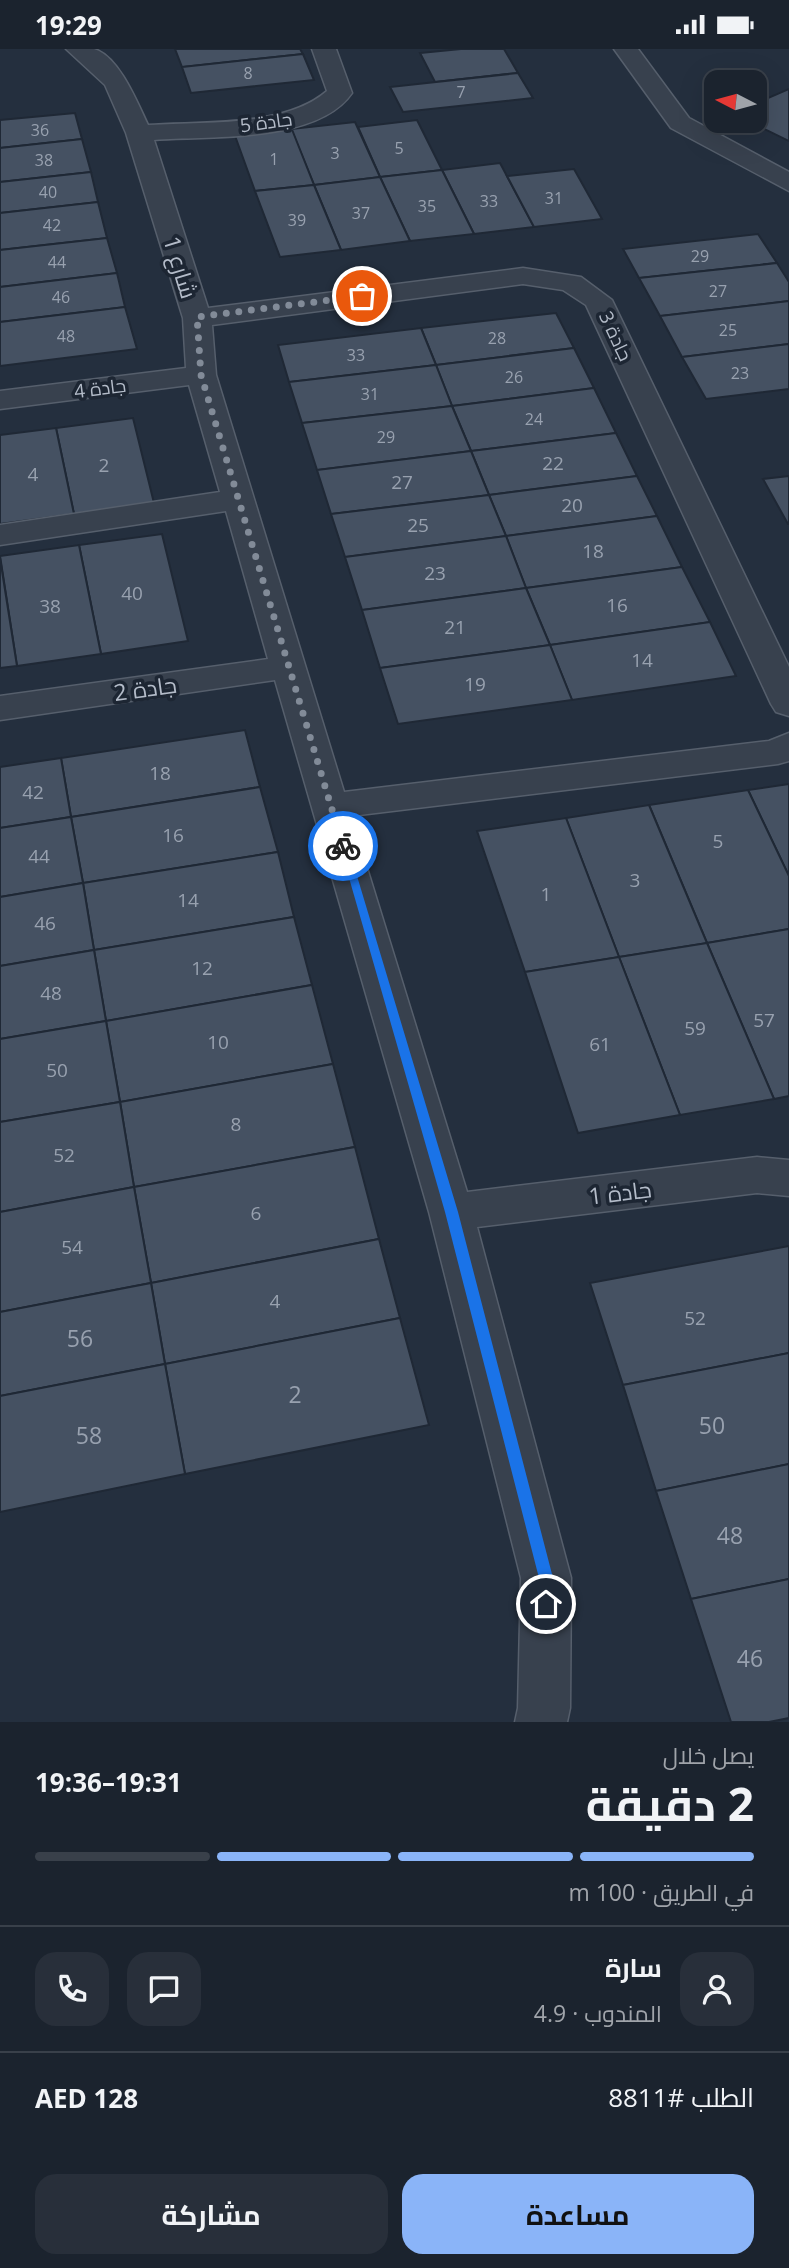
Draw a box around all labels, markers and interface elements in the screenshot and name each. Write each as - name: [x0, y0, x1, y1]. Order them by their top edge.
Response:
- text: 19:29: [35, 7, 102, 43]
- house number: 8: [243, 62, 253, 84]
- north arrow: [704, 70, 766, 133]
- map controls: [704, 70, 767, 133]
- house number: 7: [456, 81, 466, 103]
- street label: جادة 5: [238, 105, 294, 139]
- house number: 36: [31, 119, 49, 141]
- house number: 5: [394, 137, 404, 159]
- house number: 3: [330, 142, 340, 164]
- house number: 1: [269, 148, 279, 170]
- house number: 38: [35, 149, 53, 171]
- house number: 40: [39, 181, 57, 203]
- house number: 31: [545, 187, 563, 209]
- house number: 33: [480, 190, 498, 212]
- house number: 35: [418, 195, 436, 217]
- house number: 37: [352, 202, 370, 224]
- house number: 39: [288, 209, 306, 231]
- house number: 42: [43, 214, 61, 236]
- street label: شارع 1: [155, 232, 206, 302]
- house number: 29: [691, 245, 709, 267]
- house number: 44: [48, 251, 66, 273]
- pin: [332, 266, 392, 326]
- icon: bag: [343, 277, 381, 315]
- house number: 27: [709, 280, 727, 302]
- house number: 46: [52, 286, 70, 308]
- street label: جادة 3: [593, 307, 639, 365]
- house number: 25: [719, 319, 737, 341]
- house number: 48: [57, 325, 75, 347]
- house number: 28: [488, 327, 506, 349]
- house number: 33: [347, 344, 365, 366]
- house number: 23: [731, 362, 749, 384]
- house number: 26: [505, 366, 523, 388]
- street label: جادة 4: [72, 372, 128, 404]
- house number: 31: [361, 383, 379, 405]
- house number: 24: [525, 408, 543, 430]
- house number: 29: [377, 426, 395, 448]
- house number: 22: [542, 450, 564, 476]
- house number: 2: [99, 452, 109, 478]
- house number: 4: [28, 461, 39, 487]
- house number: 27: [391, 469, 413, 495]
- house number: 20: [561, 492, 583, 518]
- house number: 25: [407, 512, 429, 538]
- house number: 18: [582, 538, 604, 564]
- house number: 23: [424, 560, 446, 586]
- house number: 40: [121, 580, 143, 606]
- house number: 16: [606, 592, 628, 618]
- house number: 38: [39, 593, 61, 619]
- house number: 21: [444, 614, 466, 640]
- house number: 14: [631, 647, 653, 673]
- street label: جادة 2: [111, 668, 179, 708]
- house number: 19: [464, 671, 486, 697]
- house number: 18: [149, 760, 171, 786]
- house number: 42: [22, 779, 44, 805]
- courier: [308, 811, 378, 881]
- house number: 16: [162, 822, 184, 848]
- icon: bike: [324, 827, 362, 865]
- house number: 5: [713, 828, 723, 854]
- house number: 44: [28, 843, 50, 869]
- house number: 3: [630, 867, 640, 893]
- house number: 1: [541, 881, 551, 907]
- house number: 14: [177, 887, 199, 913]
- house number: 46: [34, 910, 56, 936]
- house number: 12: [191, 955, 213, 981]
- house number: 48: [40, 980, 62, 1006]
- house number: 57: [753, 1007, 775, 1033]
- house number: 59: [684, 1015, 706, 1041]
- house number: 10: [207, 1029, 229, 1055]
- house number: 61: [589, 1031, 611, 1057]
- house number: 50: [46, 1057, 68, 1083]
- house number: 8: [231, 1111, 241, 1137]
- house number: 52: [53, 1142, 75, 1168]
- street label: جادة 1: [587, 1172, 653, 1212]
- house number: 6: [251, 1200, 261, 1226]
- house number: 54: [61, 1234, 83, 1260]
- house number: 4: [270, 1288, 281, 1314]
- house number: 52: [684, 1305, 706, 1331]
- house number: 56: [67, 1322, 93, 1354]
- house number: 2: [288, 1378, 302, 1410]
- house number: 50: [699, 1409, 725, 1441]
- house number: 58: [76, 1419, 102, 1451]
- house number: 48: [717, 1519, 743, 1551]
- pin: [516, 1574, 576, 1634]
- icon: home: [527, 1585, 565, 1623]
- house number: 46: [737, 1642, 763, 1674]
- text: يصل خلال: [663, 1739, 754, 1771]
- text: 19:31–19:36: [35, 1764, 182, 1800]
- text: 2 دقيقة: [586, 1772, 754, 1834]
- text: في الطريق · 100 m: [568, 1876, 754, 1908]
- text: سارة: [605, 1949, 662, 1985]
- button: phone: [35, 1952, 109, 2026]
- button: chat: [127, 1952, 201, 2026]
- button: person: [680, 1952, 754, 2026]
- text: المندوب · 4.9: [534, 1997, 662, 2029]
- text: الطلب #8811: [608, 2079, 754, 2115]
- text: AED 128: [35, 2080, 138, 2116]
- button: مشاركة: [35, 2174, 388, 2254]
- button: مساعدة: [402, 2174, 754, 2254]

